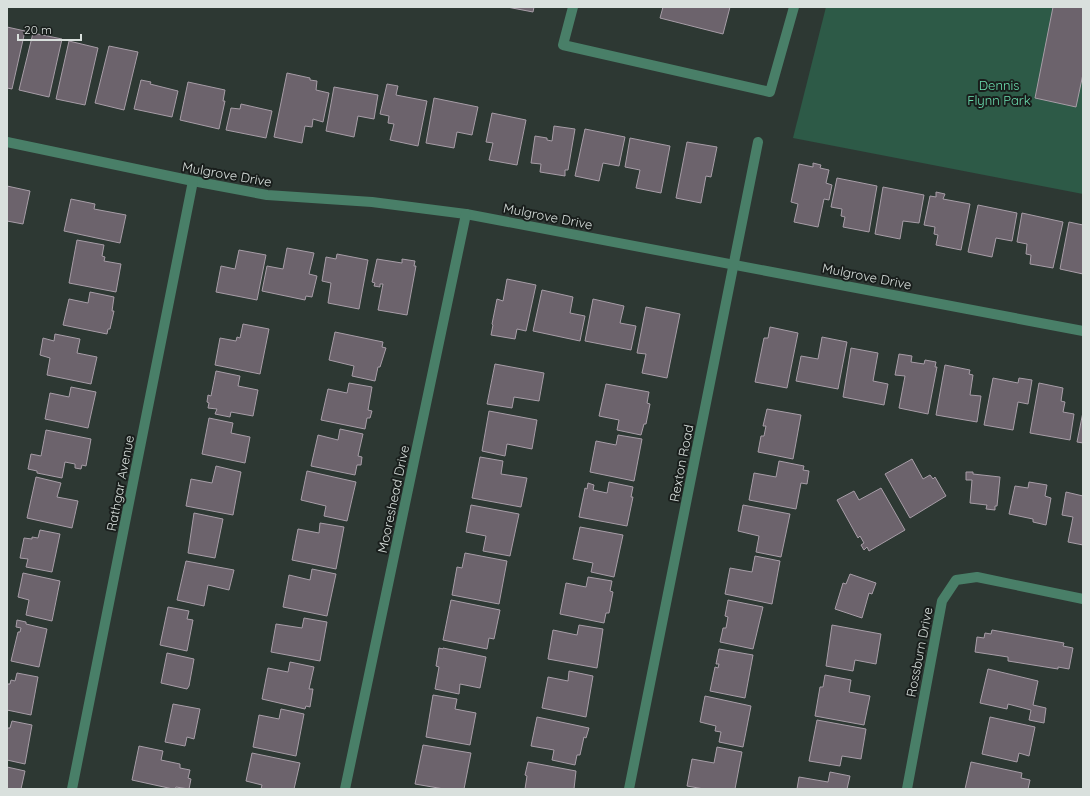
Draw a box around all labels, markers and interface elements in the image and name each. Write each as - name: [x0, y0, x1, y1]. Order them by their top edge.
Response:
- scale bar: [18, 16, 81, 42]
- text: 20 m: [24, 22, 52, 37]
- park label: Dennis Flynn Park: [967, 77, 1031, 108]
- street label: Mulgrove Drive: [181, 158, 273, 190]
- street label: Mulgrove Drive: [502, 200, 594, 232]
- street label: Mulgrove Drive: [821, 260, 913, 292]
- street label: Rexton Road: [666, 423, 696, 503]
- street label: Rathgar Avenue: [103, 434, 137, 532]
- street label: Mooreshead Drive: [374, 444, 412, 554]
- street label: Rossburn Drive: [902, 606, 936, 698]

